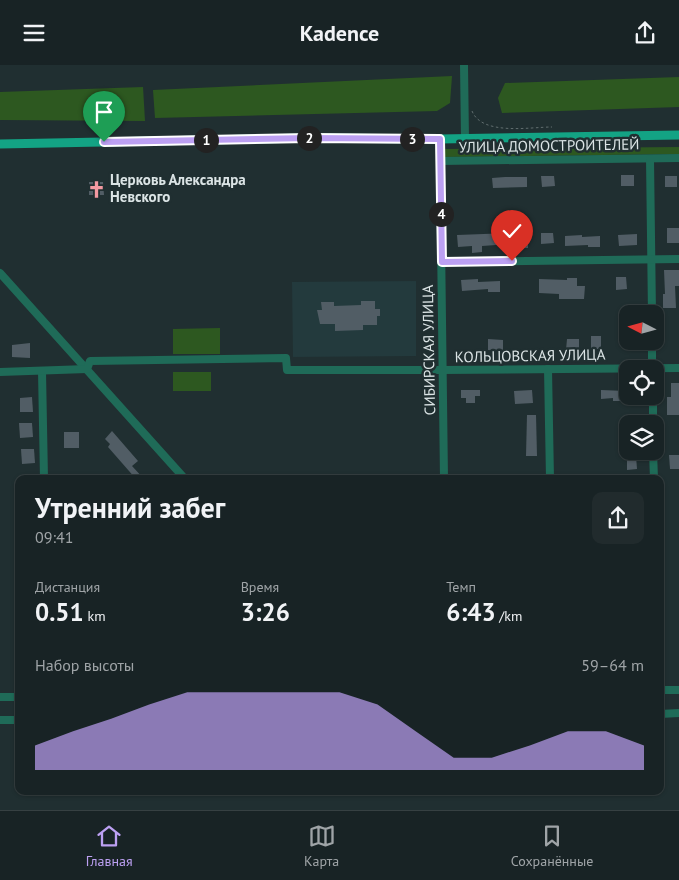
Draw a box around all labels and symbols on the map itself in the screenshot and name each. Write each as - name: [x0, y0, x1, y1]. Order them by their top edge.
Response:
- pin: [83, 91, 125, 142]
- pin: 2: [296, 125, 322, 151]
- pin: 1: [194, 127, 218, 153]
- pin: 3: [400, 127, 424, 151]
- street label: УЛИЦА ДОМОСТРОИТЕЛЕЙ: [458, 134, 640, 157]
- place label: Церковь Александра Невского: [110, 170, 246, 206]
- church icon: Церковь Александра Невского: [86, 179, 106, 199]
- pin: 4: [428, 201, 454, 227]
- pin: [491, 210, 533, 261]
- street label: СИБИРСКАЯ УЛИЦА: [418, 284, 439, 415]
- north arrow: [619, 305, 664, 350]
- street label: КОЛЬЦОВСКАЯ УЛИЦА: [454, 345, 606, 366]

